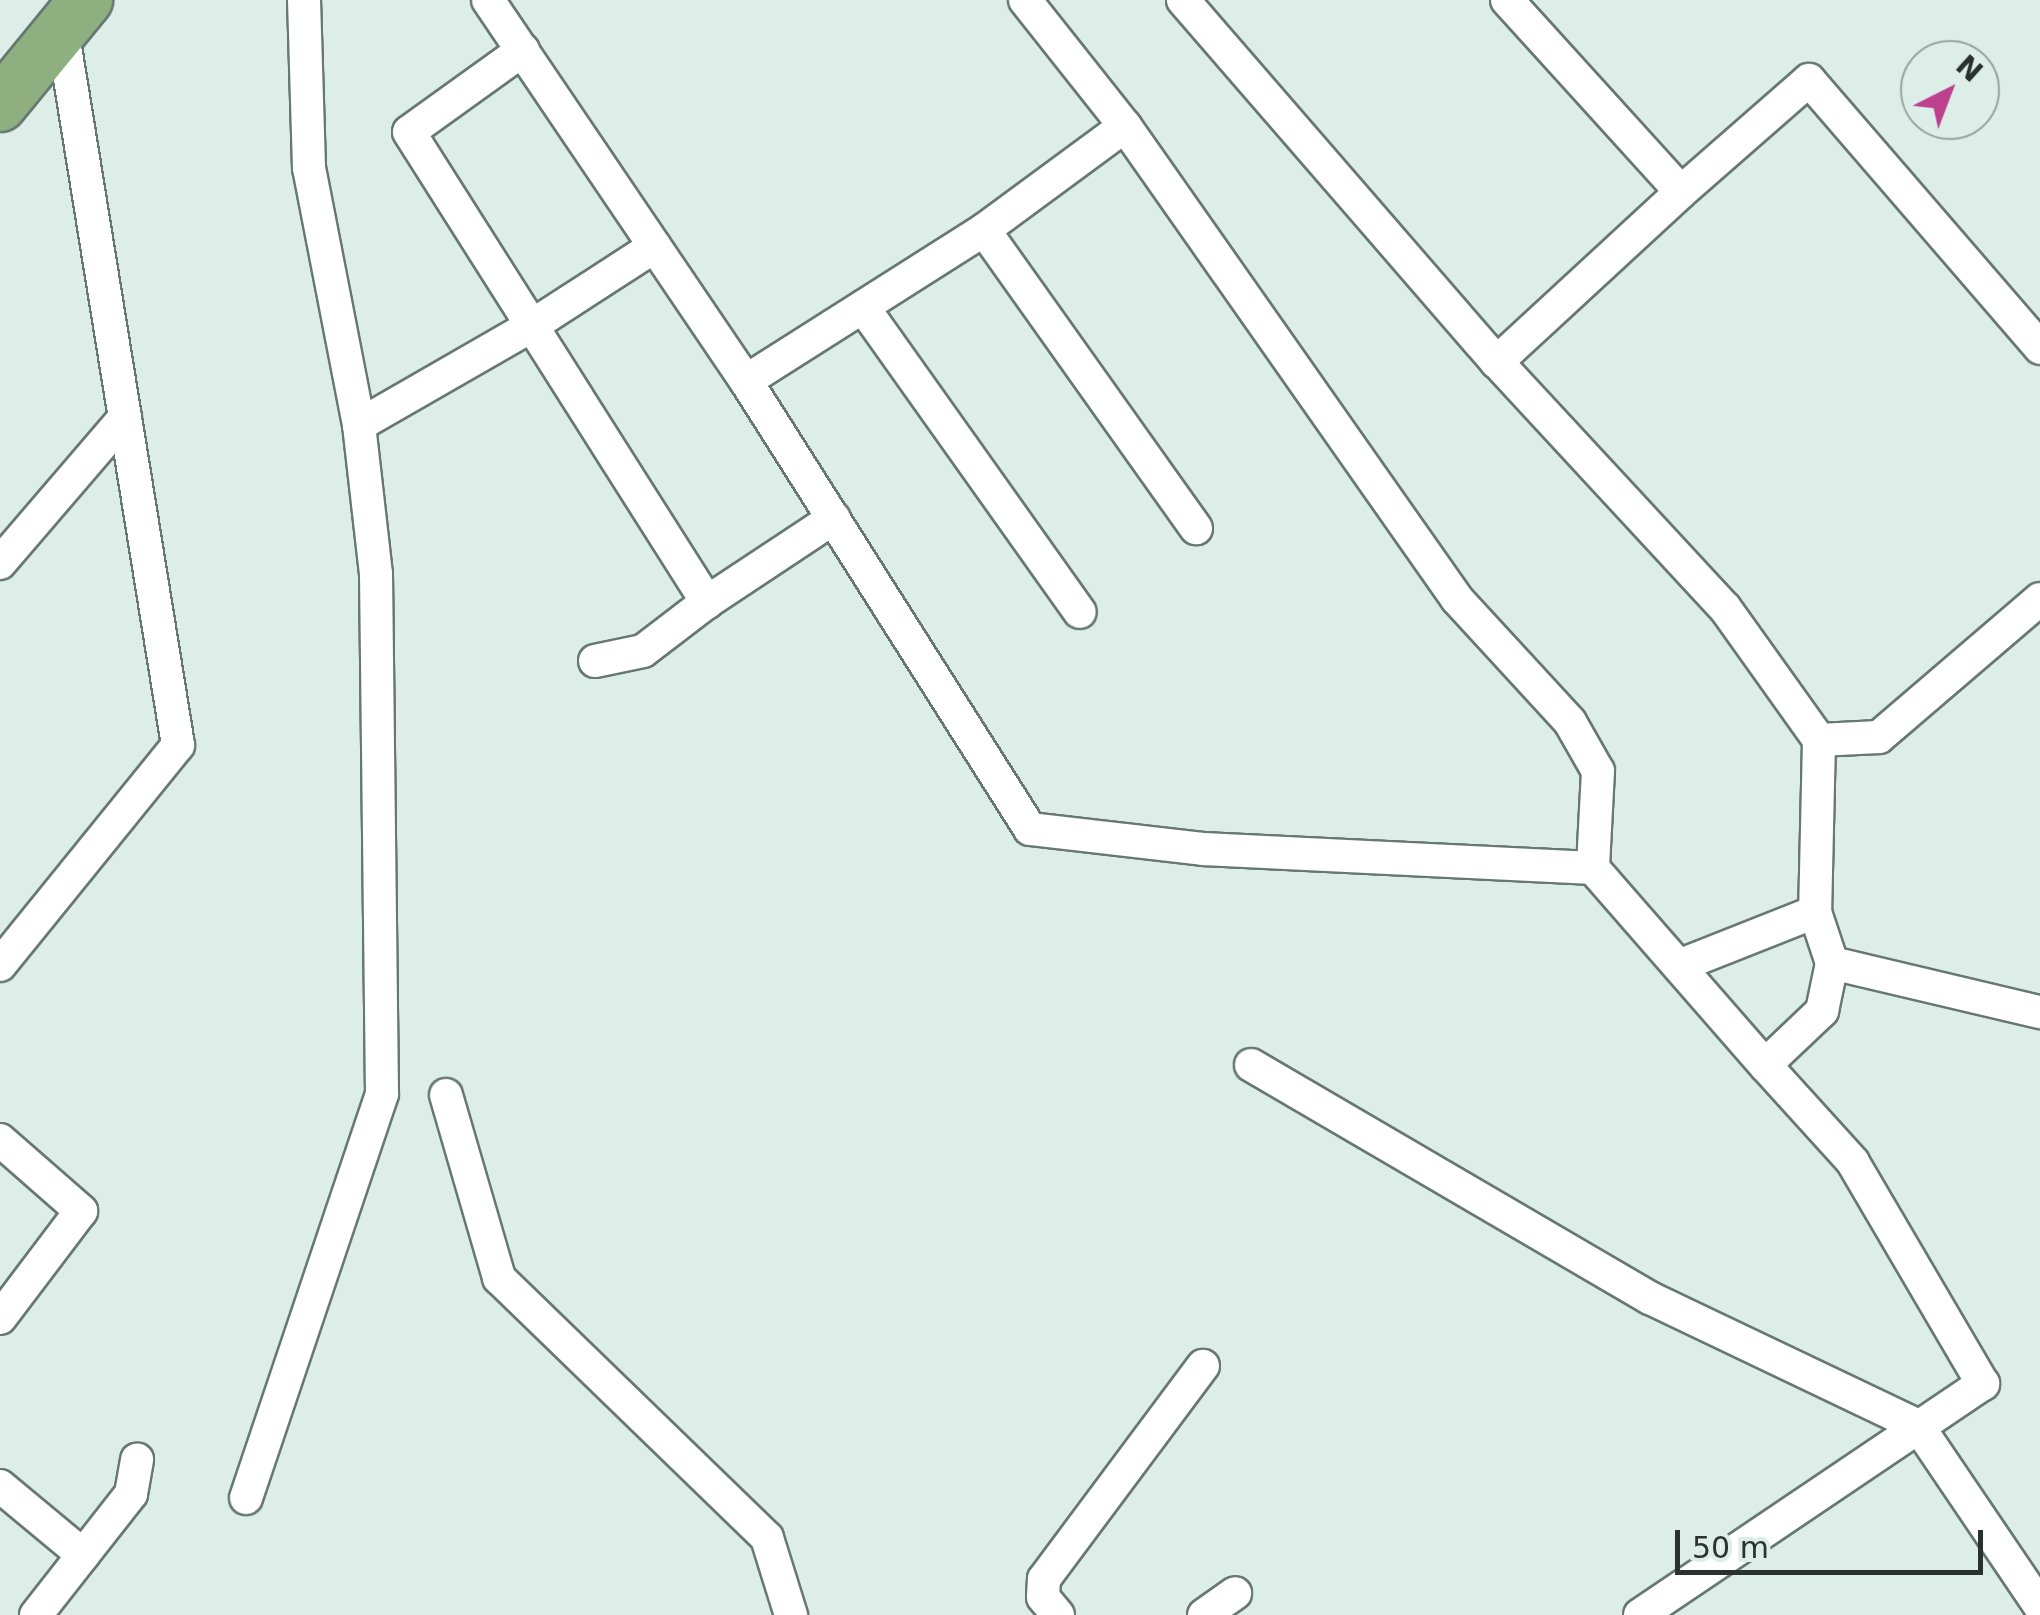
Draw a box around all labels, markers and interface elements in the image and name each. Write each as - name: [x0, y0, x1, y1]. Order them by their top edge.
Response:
- north arrow: [1900, 40, 2000, 140]
- text: N: [1949, 49, 1989, 89]
- scale bar: [1680, 1510, 1988, 1572]
- text: 50 m: [1692, 1530, 1769, 1565]

